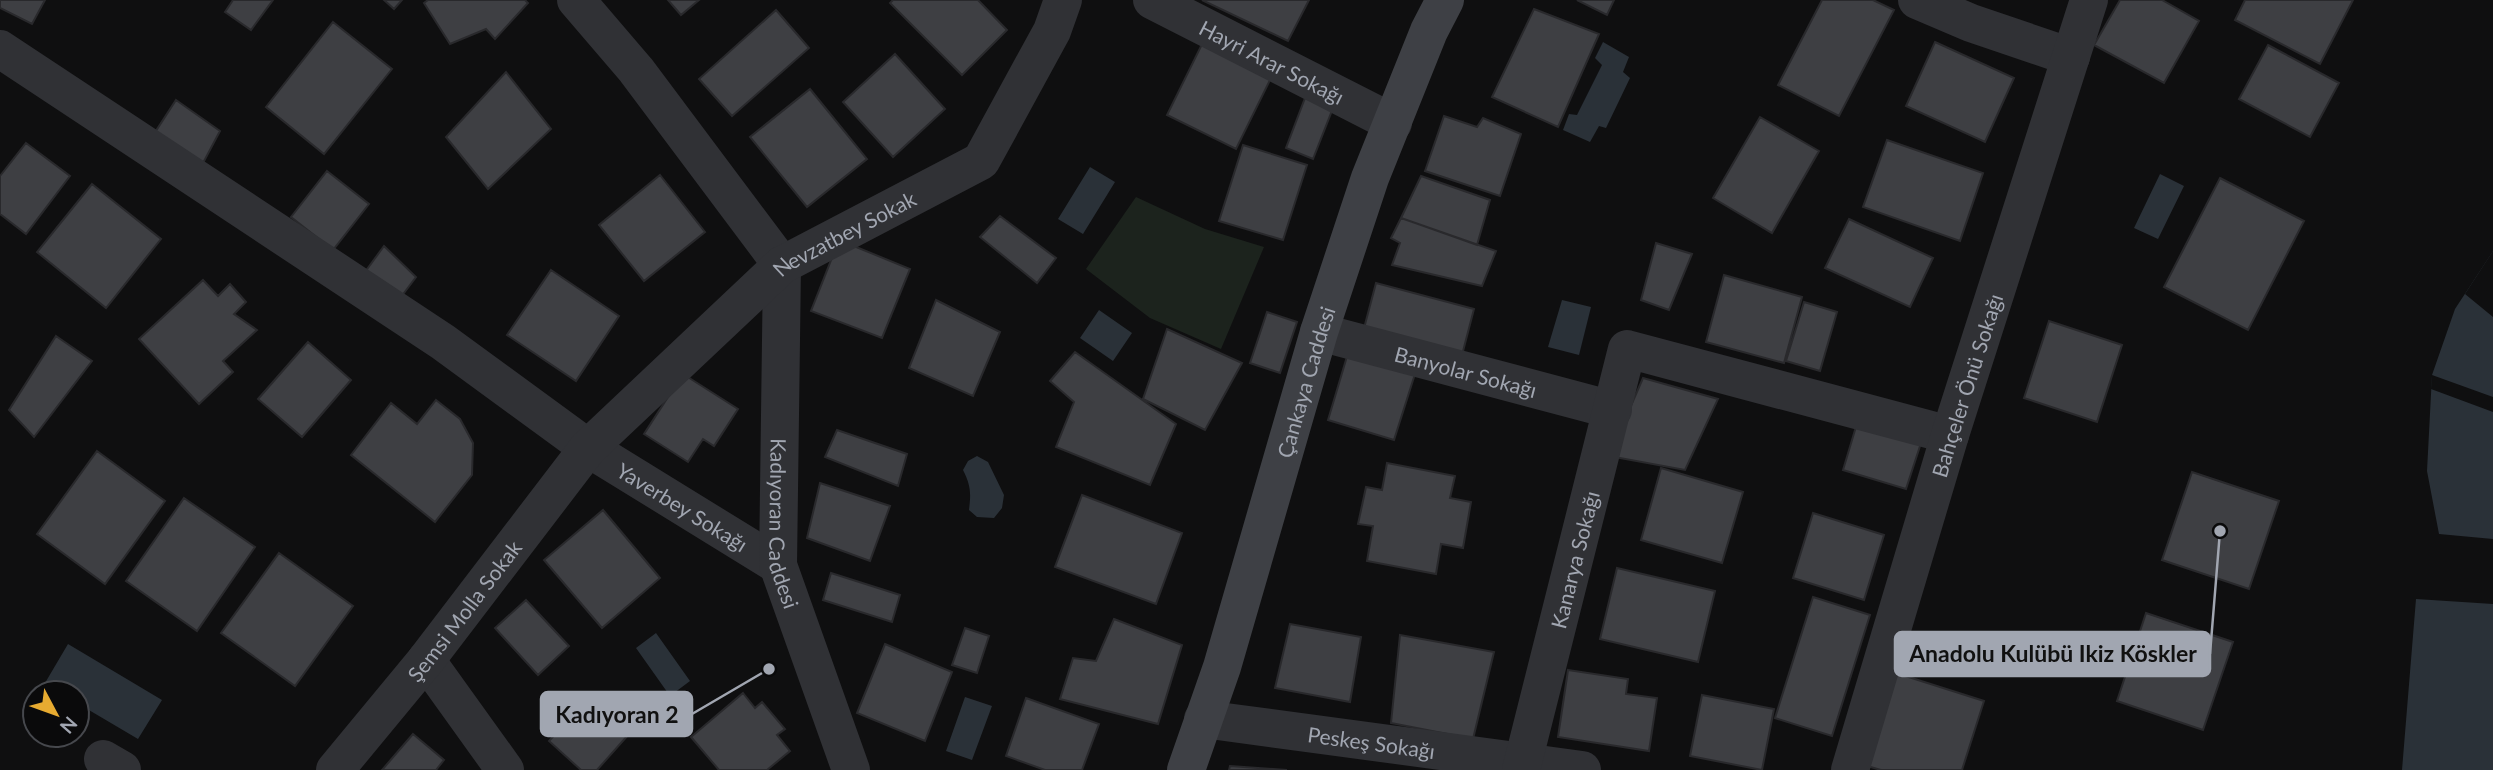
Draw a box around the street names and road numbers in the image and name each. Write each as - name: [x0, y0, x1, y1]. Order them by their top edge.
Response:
- street label: Hayri Arar Sokağı: [1196, 14, 1349, 109]
- street label: Nevzatbey Sokak: [767, 185, 920, 280]
- street label: Bahçeler Önü Sokağı: [1926, 290, 2007, 480]
- street label: Çankaya Caddesi: [1271, 303, 1339, 461]
- street label: Banyolar Sokağı: [1392, 340, 1540, 402]
- street label: Kadıyoran Caddesi: [765, 438, 805, 611]
- street label: Yaverbey Sokağı: [613, 457, 753, 556]
- street label: Kanarya Sokağı: [1545, 488, 1603, 631]
- street label: Şemsi Molla Sokak: [401, 535, 526, 686]
- street label: Peskeş Sokağı: [1306, 721, 1437, 763]

